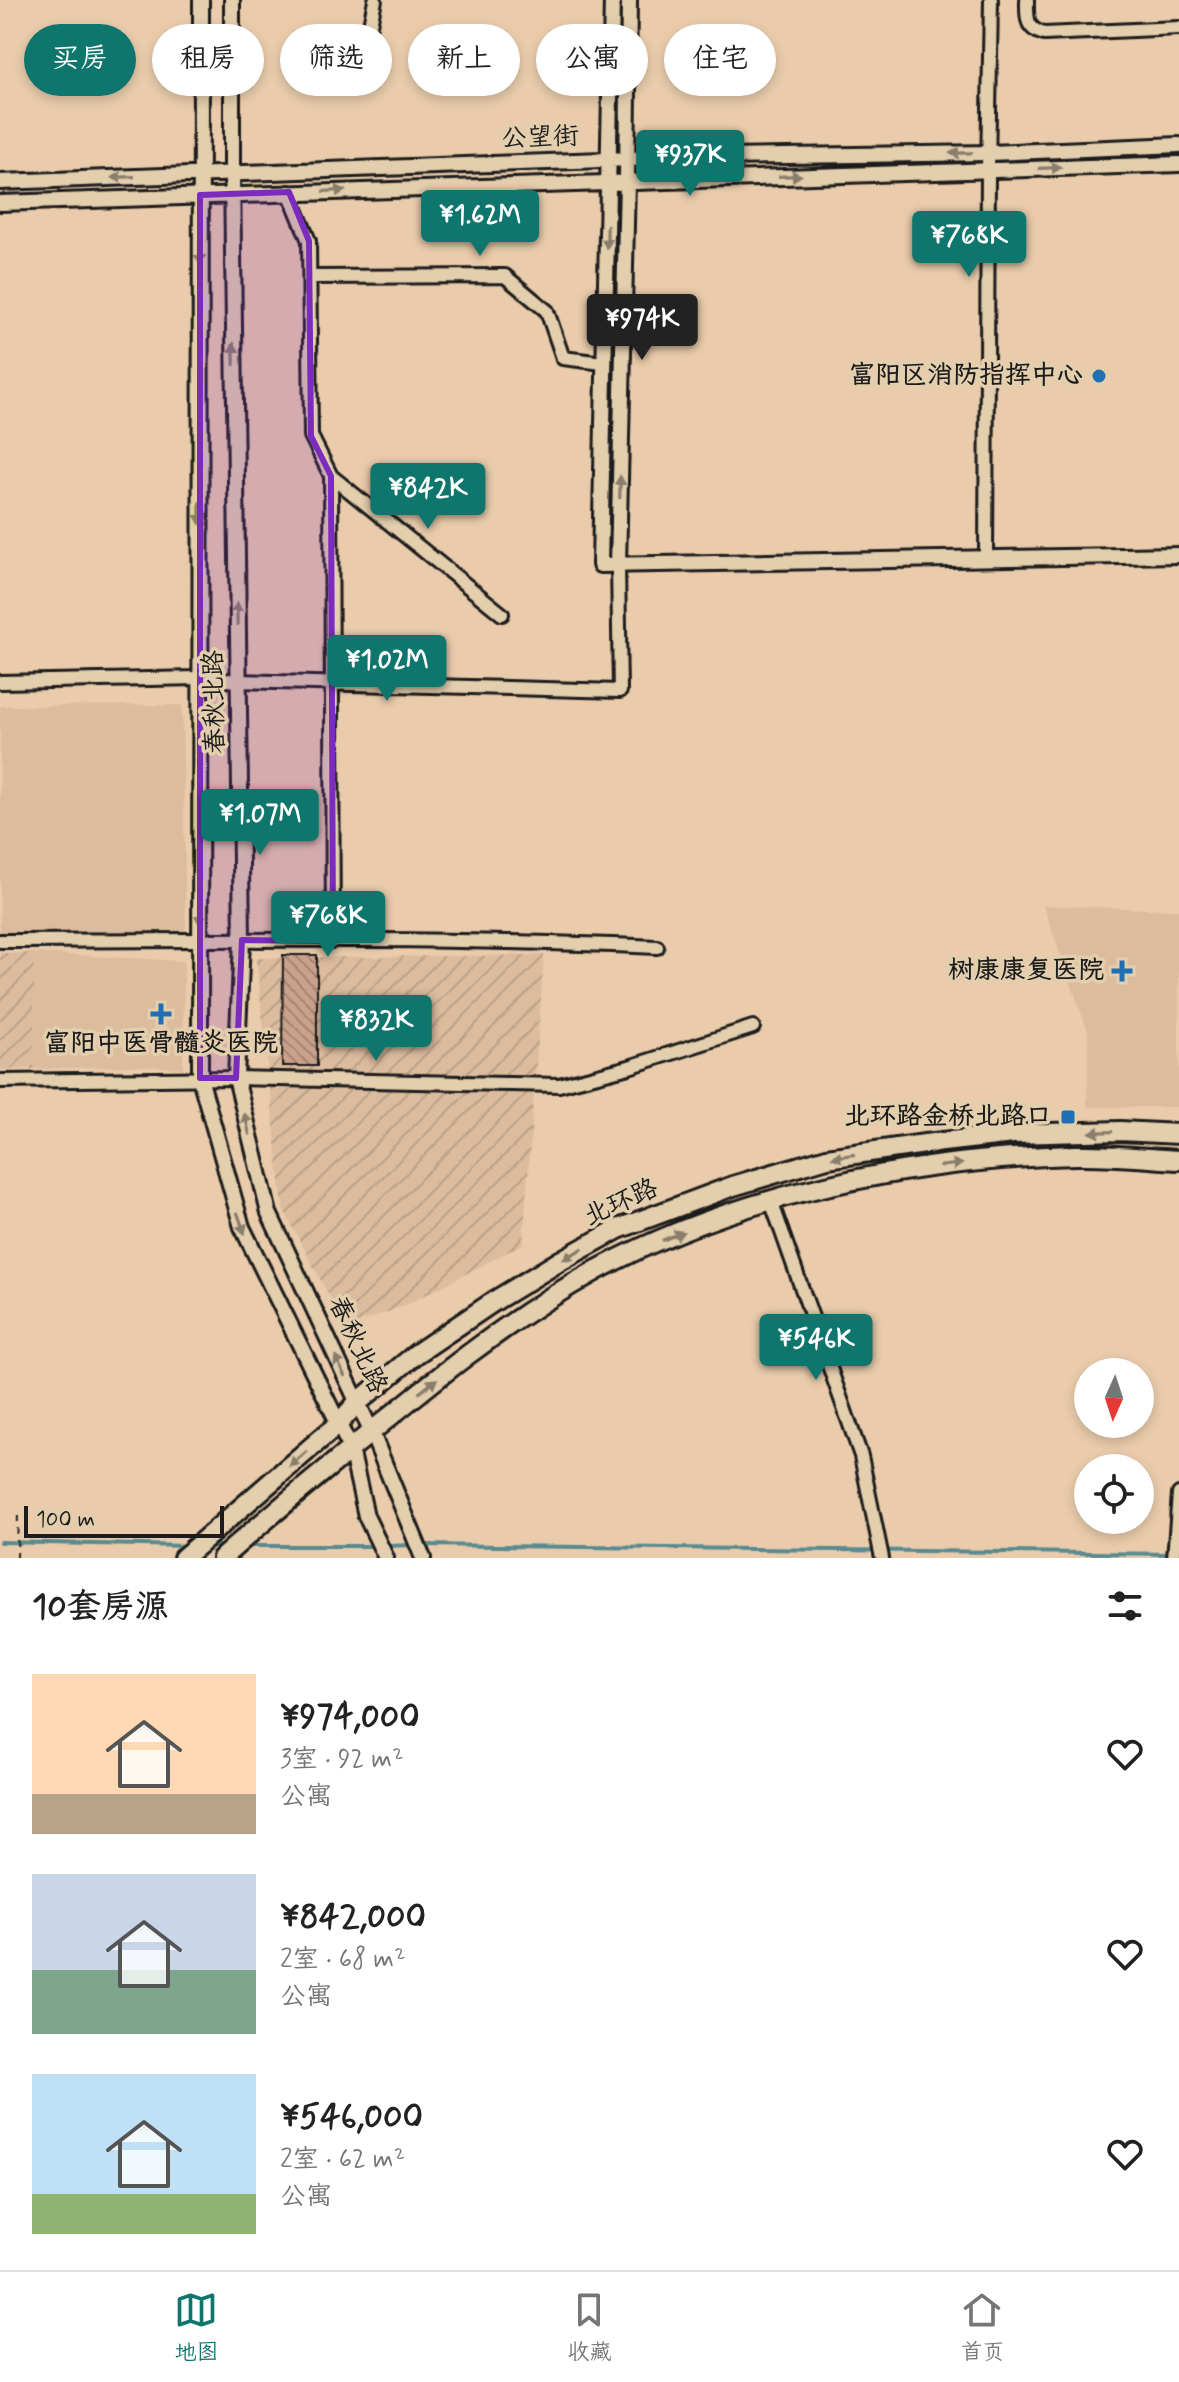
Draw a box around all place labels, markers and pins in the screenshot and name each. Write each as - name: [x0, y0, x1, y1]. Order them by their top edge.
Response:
- pin: ¥937K: [634, 130, 746, 198]
- pin: ¥1.62M: [415, 190, 545, 258]
- pin: ¥768K: [913, 211, 1025, 279]
- pin: ¥974K: [586, 294, 698, 362]
- place label: 富阳区消防指挥中心: [849, 359, 1083, 393]
- marker: 富阳区消防指挥中心: [1090, 367, 1108, 385]
- pin: ¥842K: [372, 463, 484, 531]
- pin: ¥1.02M: [322, 635, 452, 703]
- pin: ¥1.07M: [195, 789, 325, 857]
- pin: ¥768K: [272, 891, 384, 959]
- place label: 树康康复医院: [948, 954, 1104, 988]
- marker: 树康康复医院: [1111, 960, 1133, 982]
- pin: ¥832K: [320, 995, 432, 1063]
- marker: 富阳中医骨髓炎医院: [150, 1003, 172, 1025]
- place label: 富阳中医骨髓炎医院: [44, 1027, 278, 1061]
- place label: 北环路金桥北路口: [844, 1100, 1052, 1134]
- marker: 北环路金桥北路口: [1059, 1108, 1077, 1126]
- pin: ¥546K: [760, 1314, 872, 1382]

